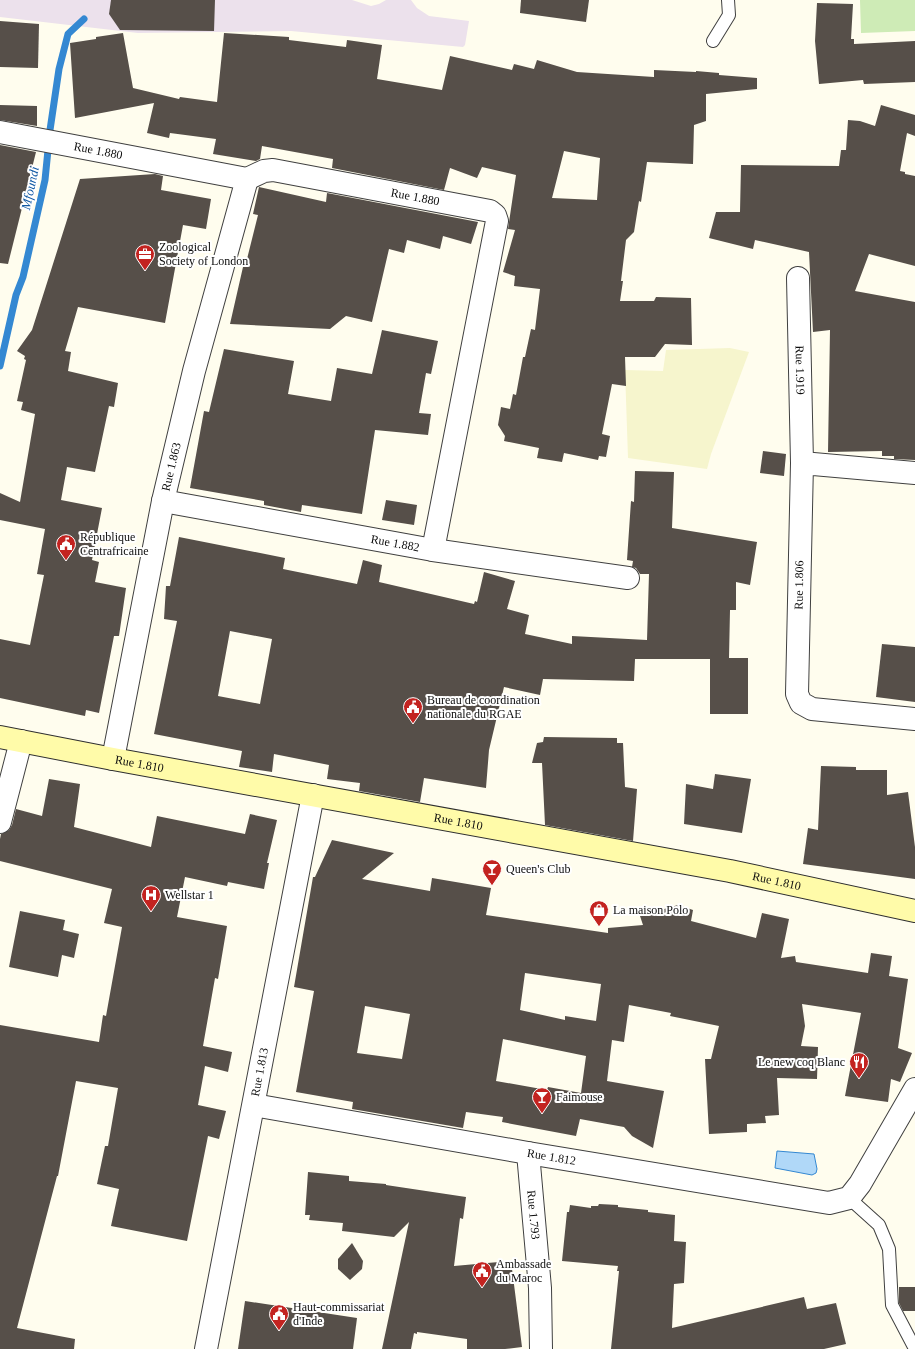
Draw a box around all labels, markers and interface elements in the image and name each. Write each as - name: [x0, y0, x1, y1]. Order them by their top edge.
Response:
- street label: Rue 1.880: [73, 139, 124, 162]
- water label: Mfoundi: [18, 165, 42, 212]
- street label: Rue 1.880: [390, 185, 441, 208]
- place label: Zoological Society of London: [159, 240, 248, 268]
- office icon: Zoological Society of London: [134, 243, 156, 271]
- street label: Rue 1.919: [792, 345, 808, 395]
- street label: Rue 1.863: [159, 441, 184, 492]
- place label: République Centrafricaine: [80, 530, 149, 558]
- street label: Rue 1.882: [370, 532, 421, 554]
- public building icon: République Centrafricaine: [55, 533, 77, 561]
- street label: Rue 1.806: [792, 560, 806, 610]
- place label: Bureau de coordination nationale du RGAE: [427, 693, 540, 721]
- public building icon: Bureau de coordination nationale du RGAE: [402, 696, 424, 724]
- street label: Rue 1.810: [114, 753, 165, 775]
- street label: Rue 1.810: [433, 810, 484, 833]
- bar icon: Queen's Club: [481, 858, 503, 886]
- place label: Queen's Club: [506, 862, 571, 876]
- street label: Rue 1.810: [751, 869, 802, 893]
- hospital icon: Wellstar 1: [140, 884, 162, 912]
- place label: Wellstar 1: [165, 888, 214, 902]
- shop icon: La maison Polo: [588, 899, 610, 927]
- place label: La maison Polo: [613, 903, 688, 917]
- street label: Rue 1.813: [248, 1047, 271, 1098]
- restaurant icon: Le new coq Blanc: [848, 1051, 870, 1079]
- place label: Le new coq Blanc: [758, 1055, 845, 1069]
- bar icon: Faimouse: [531, 1086, 553, 1114]
- place label: Faimouse: [556, 1090, 603, 1104]
- street label: Rue 1.812: [526, 1146, 577, 1168]
- street label: Rue 1.793: [524, 1190, 543, 1240]
- place label: Ambassade du Maroc: [496, 1257, 551, 1285]
- public building icon: Ambassade du Maroc: [471, 1260, 493, 1288]
- place label: Haut-commissariat d'Inde: [293, 1300, 385, 1328]
- public building icon: Haut-commissariat d'Inde: [268, 1303, 290, 1331]

